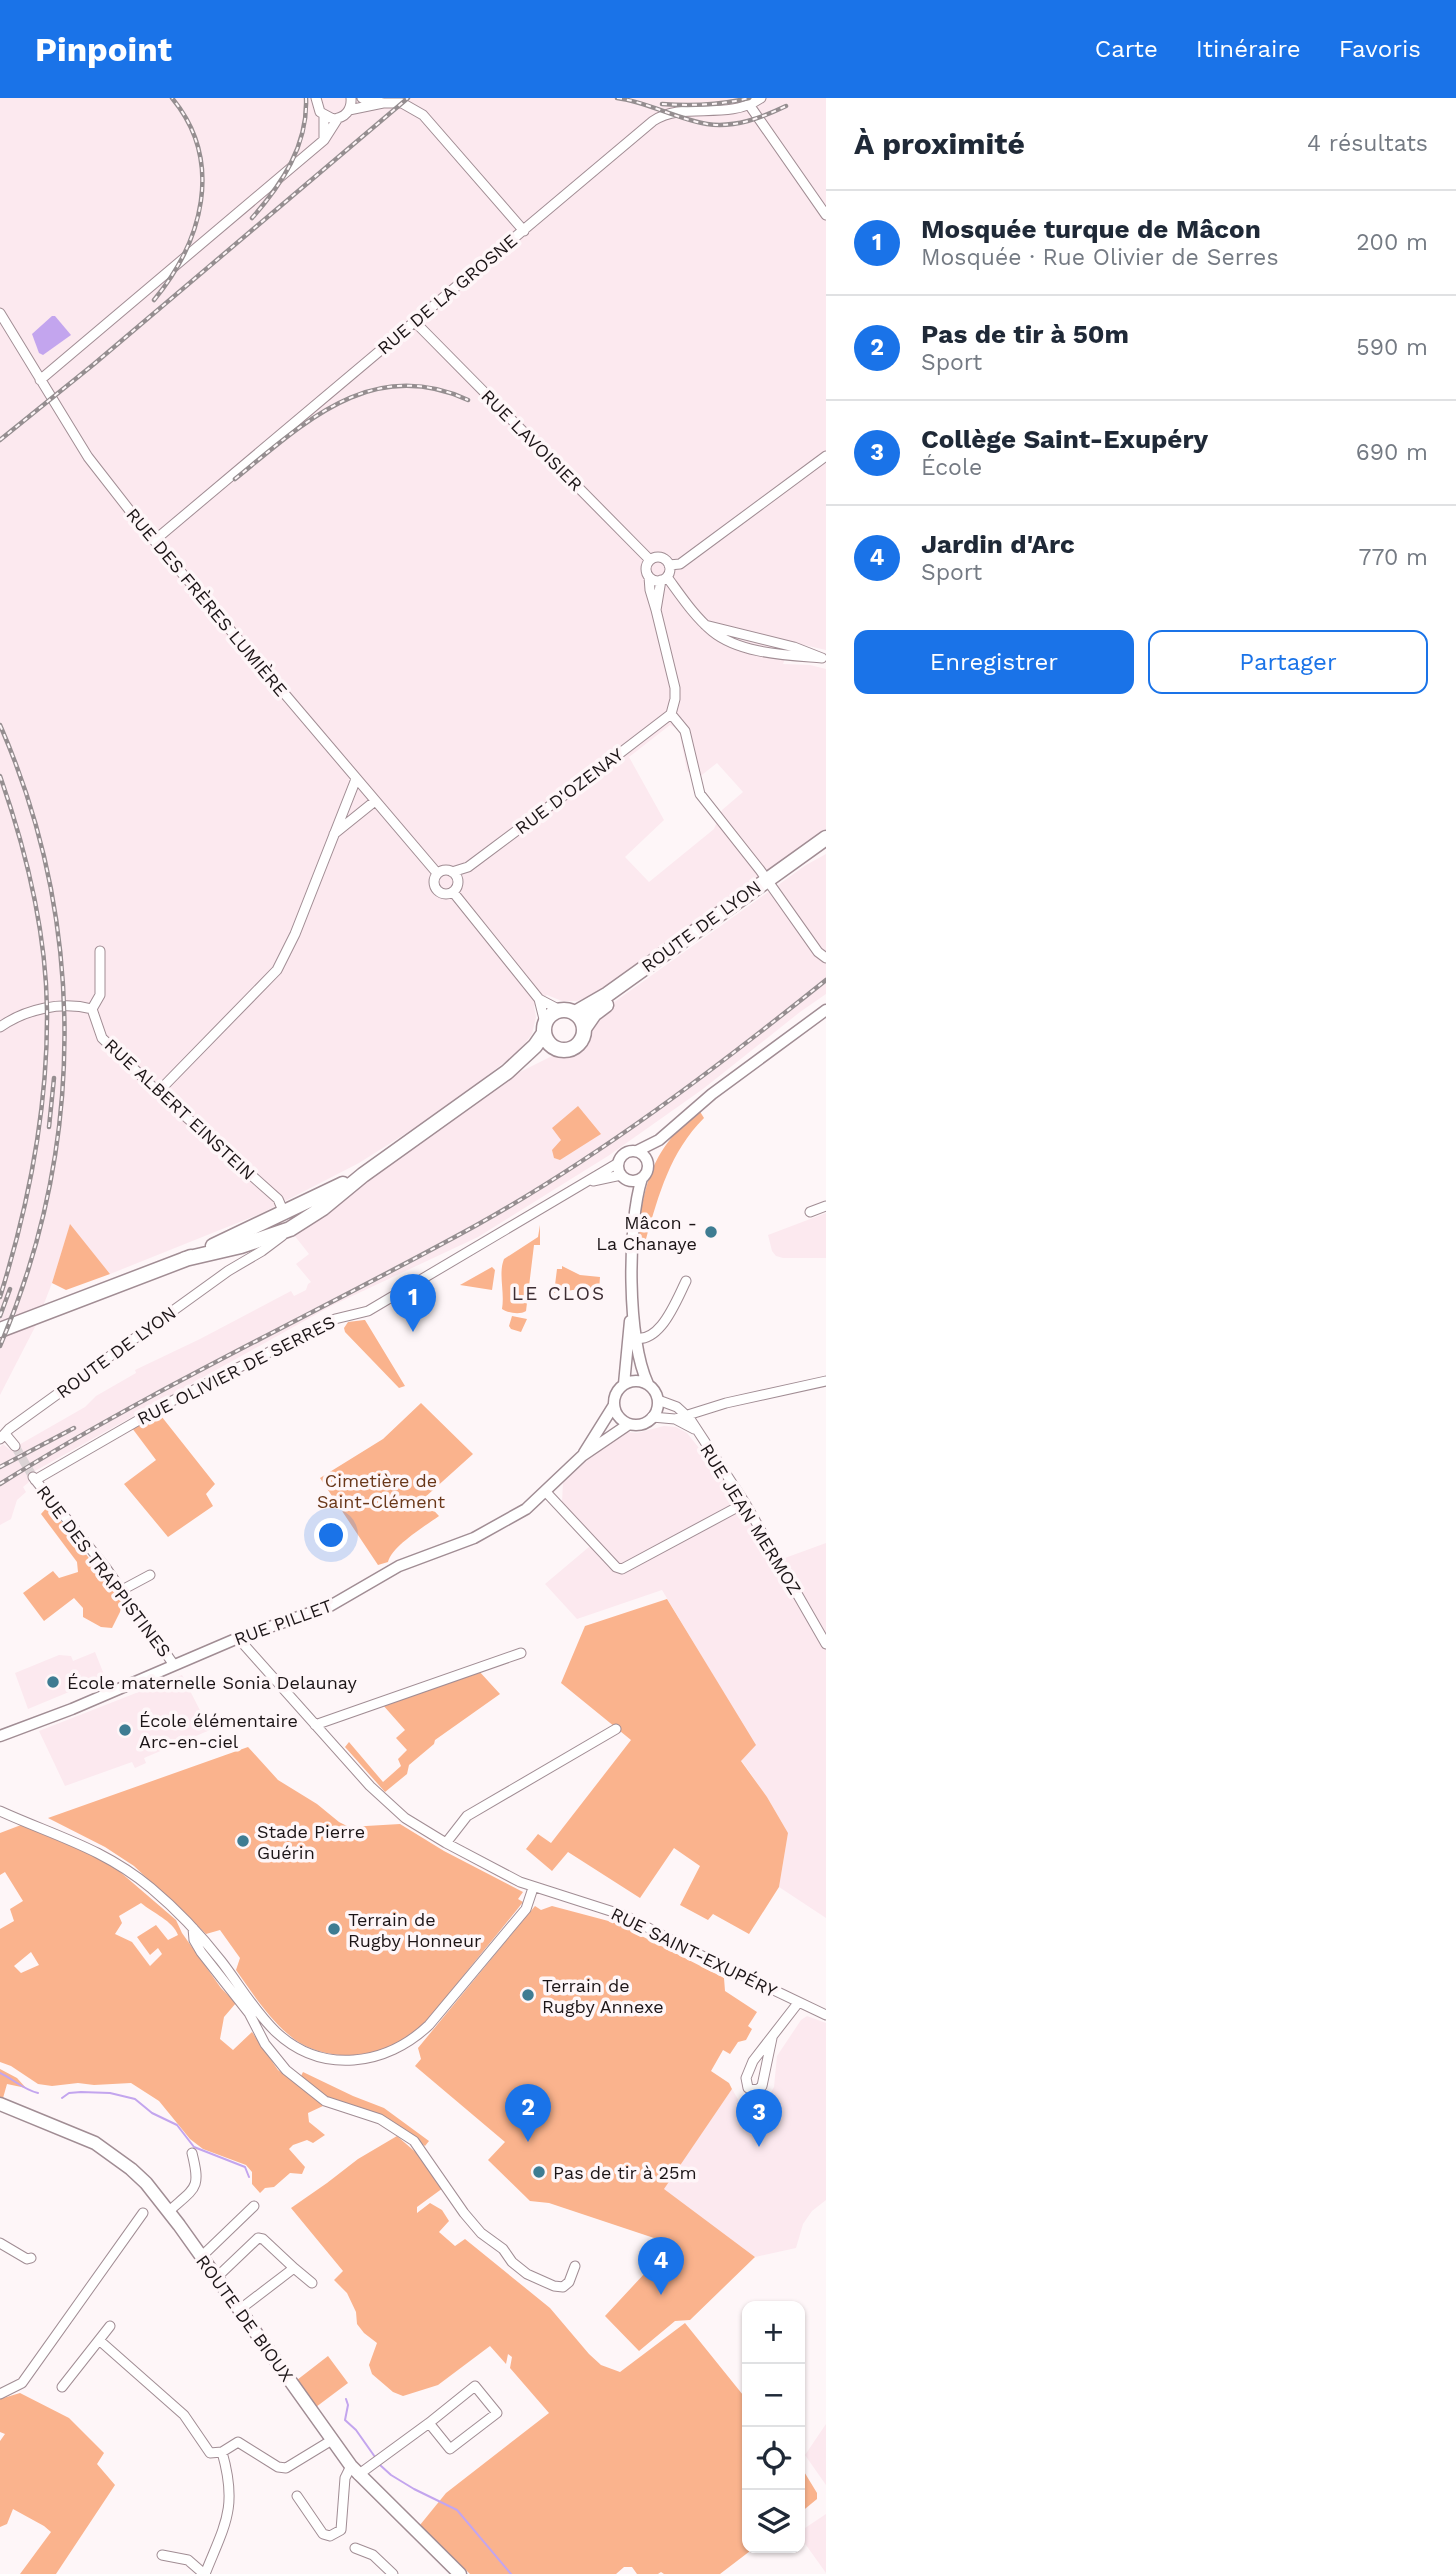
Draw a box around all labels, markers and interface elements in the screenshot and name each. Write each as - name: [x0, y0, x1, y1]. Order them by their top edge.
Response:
- text: Pinpoint: [35, 30, 172, 69]
- text: Carte: [1095, 35, 1158, 63]
- text: Itinéraire: [1196, 35, 1301, 63]
- text: Favoris: [1339, 35, 1421, 63]
- text: À proximité: [854, 126, 1025, 161]
- text: 4 résultats: [1307, 130, 1428, 157]
- text: Mosquée turque de Mâcon: [921, 214, 1261, 244]
- text: 1: [872, 229, 882, 256]
- text: 200 m: [1356, 229, 1428, 256]
- street label: RUE DE LA GROSNE: [373, 230, 521, 358]
- text: Mosquée · Rue Olivier de Serres: [921, 244, 1279, 271]
- text: Pas de tir à 50m: [921, 319, 1129, 349]
- text: 2: [870, 334, 884, 361]
- text: 590 m: [1356, 334, 1428, 361]
- text: Sport: [921, 349, 982, 376]
- street label: RUE LAVOISIER: [477, 385, 587, 495]
- text: Collège Saint-Exupéry: [921, 424, 1208, 454]
- text: 3: [870, 439, 884, 466]
- text: 690 m: [1356, 439, 1428, 466]
- text: École: [921, 454, 982, 481]
- street label: RUE DES FRÈRES LUMIÈRE: [122, 504, 292, 700]
- text: Jardin d'Arc: [921, 529, 1075, 559]
- text: 4: [870, 544, 884, 571]
- text: 770 m: [1359, 544, 1428, 571]
- text: Sport: [921, 559, 982, 586]
- button: Enregistrer: [854, 630, 1134, 694]
- button: Partager: [1148, 630, 1428, 694]
- street label: RUE D'OZENAY: [511, 743, 628, 838]
- street label: ROUTE DE LYON: [637, 876, 765, 976]
- street label: RUE ALBERT EINSTEIN: [101, 1034, 259, 1184]
- place label: Mâcon - La Chanaye: [596, 1212, 697, 1254]
- marker: Mâcon - La Chanaye: [703, 1224, 719, 1240]
- pin: 1: [390, 1274, 436, 1332]
- district label: LE CLOS: [512, 1282, 606, 1305]
- street label: ROUTE DE LYON: [52, 1302, 180, 1402]
- street label: RUE OLIVIER DE SERRES: [134, 1311, 338, 1429]
- street label: RUE JEAN MERMOZ: [696, 1440, 806, 1598]
- park label: Cimetière de Saint-Clément: [317, 1470, 446, 1512]
- street label: RUE DES TRAPPISTINES: [33, 1481, 175, 1661]
- your location: [314, 1518, 348, 1552]
- street label: RUE PILLET: [231, 1595, 335, 1649]
- place label: École maternelle Sonia Delaunay: [67, 1672, 358, 1693]
- marker: École maternelle Sonia Delaunay: [45, 1674, 61, 1690]
- place label: École élémentaire Arc-en-ciel: [139, 1710, 298, 1752]
- marker: École élémentaire Arc-en-ciel: [117, 1722, 133, 1738]
- place label: Stade Pierre Guérin: [257, 1821, 365, 1863]
- marker: Stade Pierre Guérin: [235, 1833, 251, 1849]
- street label: RUE SAINT-EXUPÉRY: [608, 1903, 781, 2002]
- place label: Terrain de Rugby Honneur: [348, 1909, 481, 1951]
- marker: Terrain de Rugby Honneur: [326, 1921, 342, 1937]
- place label: Terrain de Rugby Annexe: [542, 1975, 664, 2017]
- marker: Terrain de Rugby Annexe: [520, 1987, 536, 2003]
- pin: 2: [505, 2084, 551, 2142]
- pin: 3: [736, 2089, 782, 2147]
- place label: Pas de tir à 25m: [553, 2162, 697, 2183]
- marker: Pas de tir à 25m: [531, 2164, 547, 2180]
- pin: 4: [638, 2237, 684, 2295]
- street label: ROUTE DE BIOUX: [192, 2251, 298, 2386]
- map controls: [742, 2301, 805, 2553]
- button: +: [742, 2301, 805, 2364]
- button: −: [742, 2364, 805, 2427]
- button: locate: [742, 2427, 805, 2490]
- button: layers: [742, 2490, 805, 2553]

